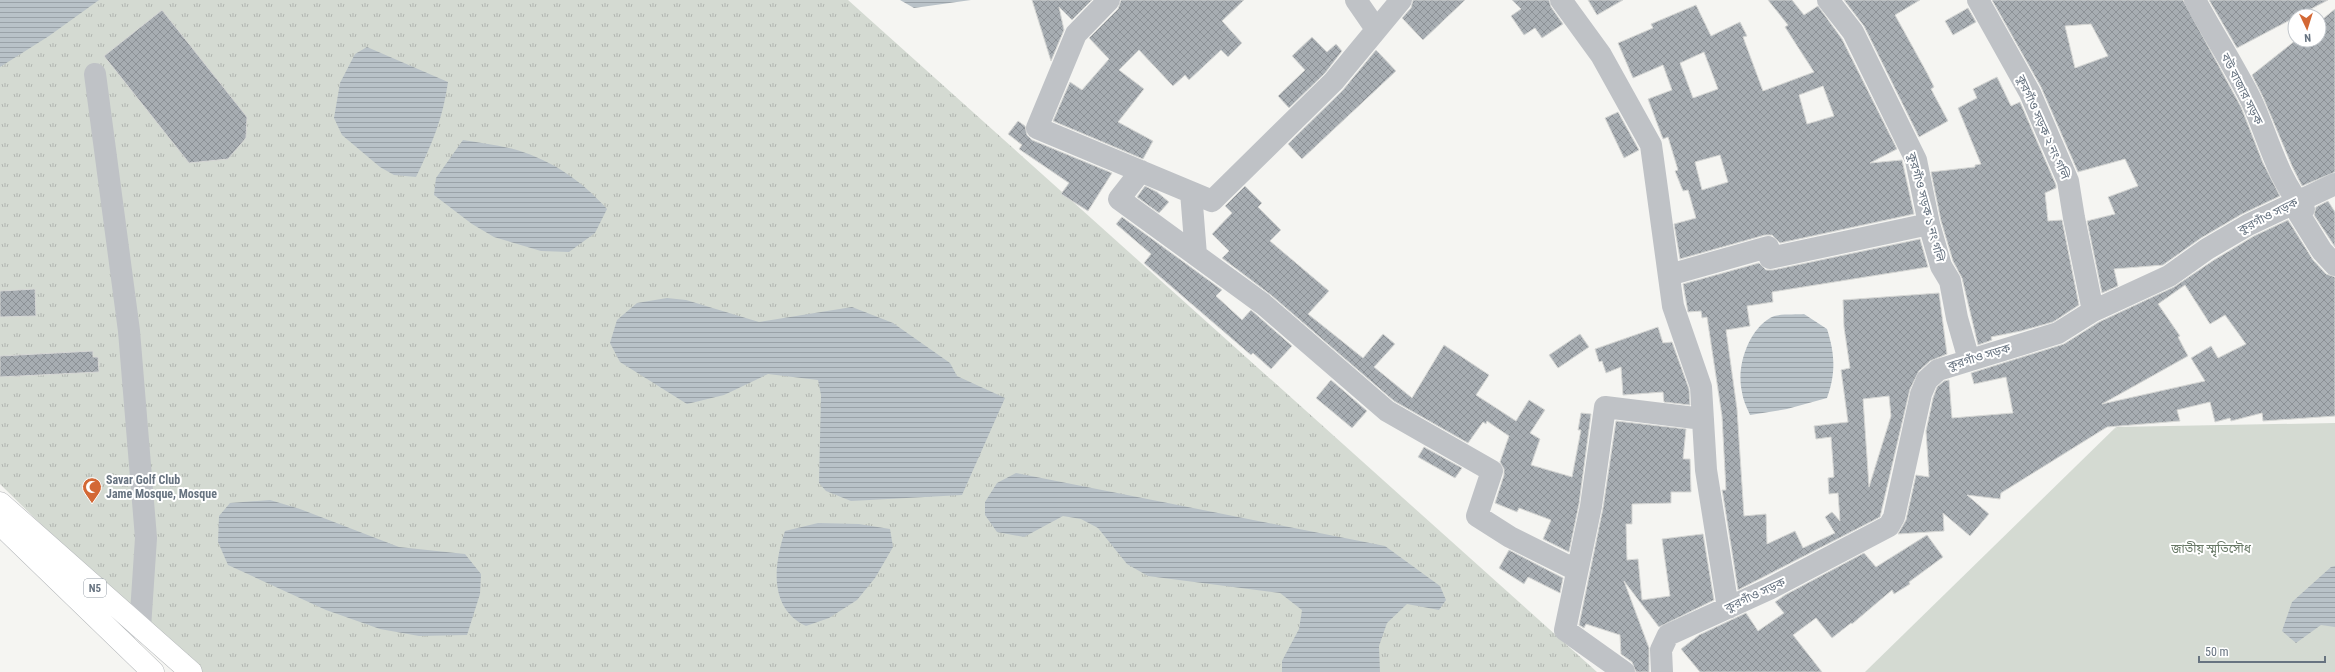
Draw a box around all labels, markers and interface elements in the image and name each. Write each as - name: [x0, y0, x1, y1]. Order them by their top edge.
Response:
- north arrow: [2287, 8, 2327, 48]
- text: N: [2304, 31, 2311, 44]
- street label: বউ বাজার সড়ক: [2218, 50, 2267, 127]
- street label: কুরগাঁও সড়ক ২ নং গলি: [2012, 71, 2073, 182]
- street label: কুরগাঁও সড়ক ১ নং গলি: [1903, 150, 1948, 264]
- street label: কুরগাঁও সড়ক: [2234, 194, 2301, 238]
- street label: কুরগাঁও সড়ক: [1945, 340, 2013, 374]
- place label: Savar Golf Club Jame Mosque, Mosque: [106, 473, 217, 501]
- mosque icon: Savar Golf Club Jame Mosque, Mosque: [81, 476, 103, 504]
- park label: জাতীয় স্মৃতিসৌধ: [2170, 541, 2252, 558]
- street label: কুরগাঁও সড়ক: [1721, 574, 1788, 616]
- road number: N5: [84, 579, 106, 597]
- scale bar: [2199, 638, 2325, 664]
- text: 50 m: [2205, 645, 2229, 659]

